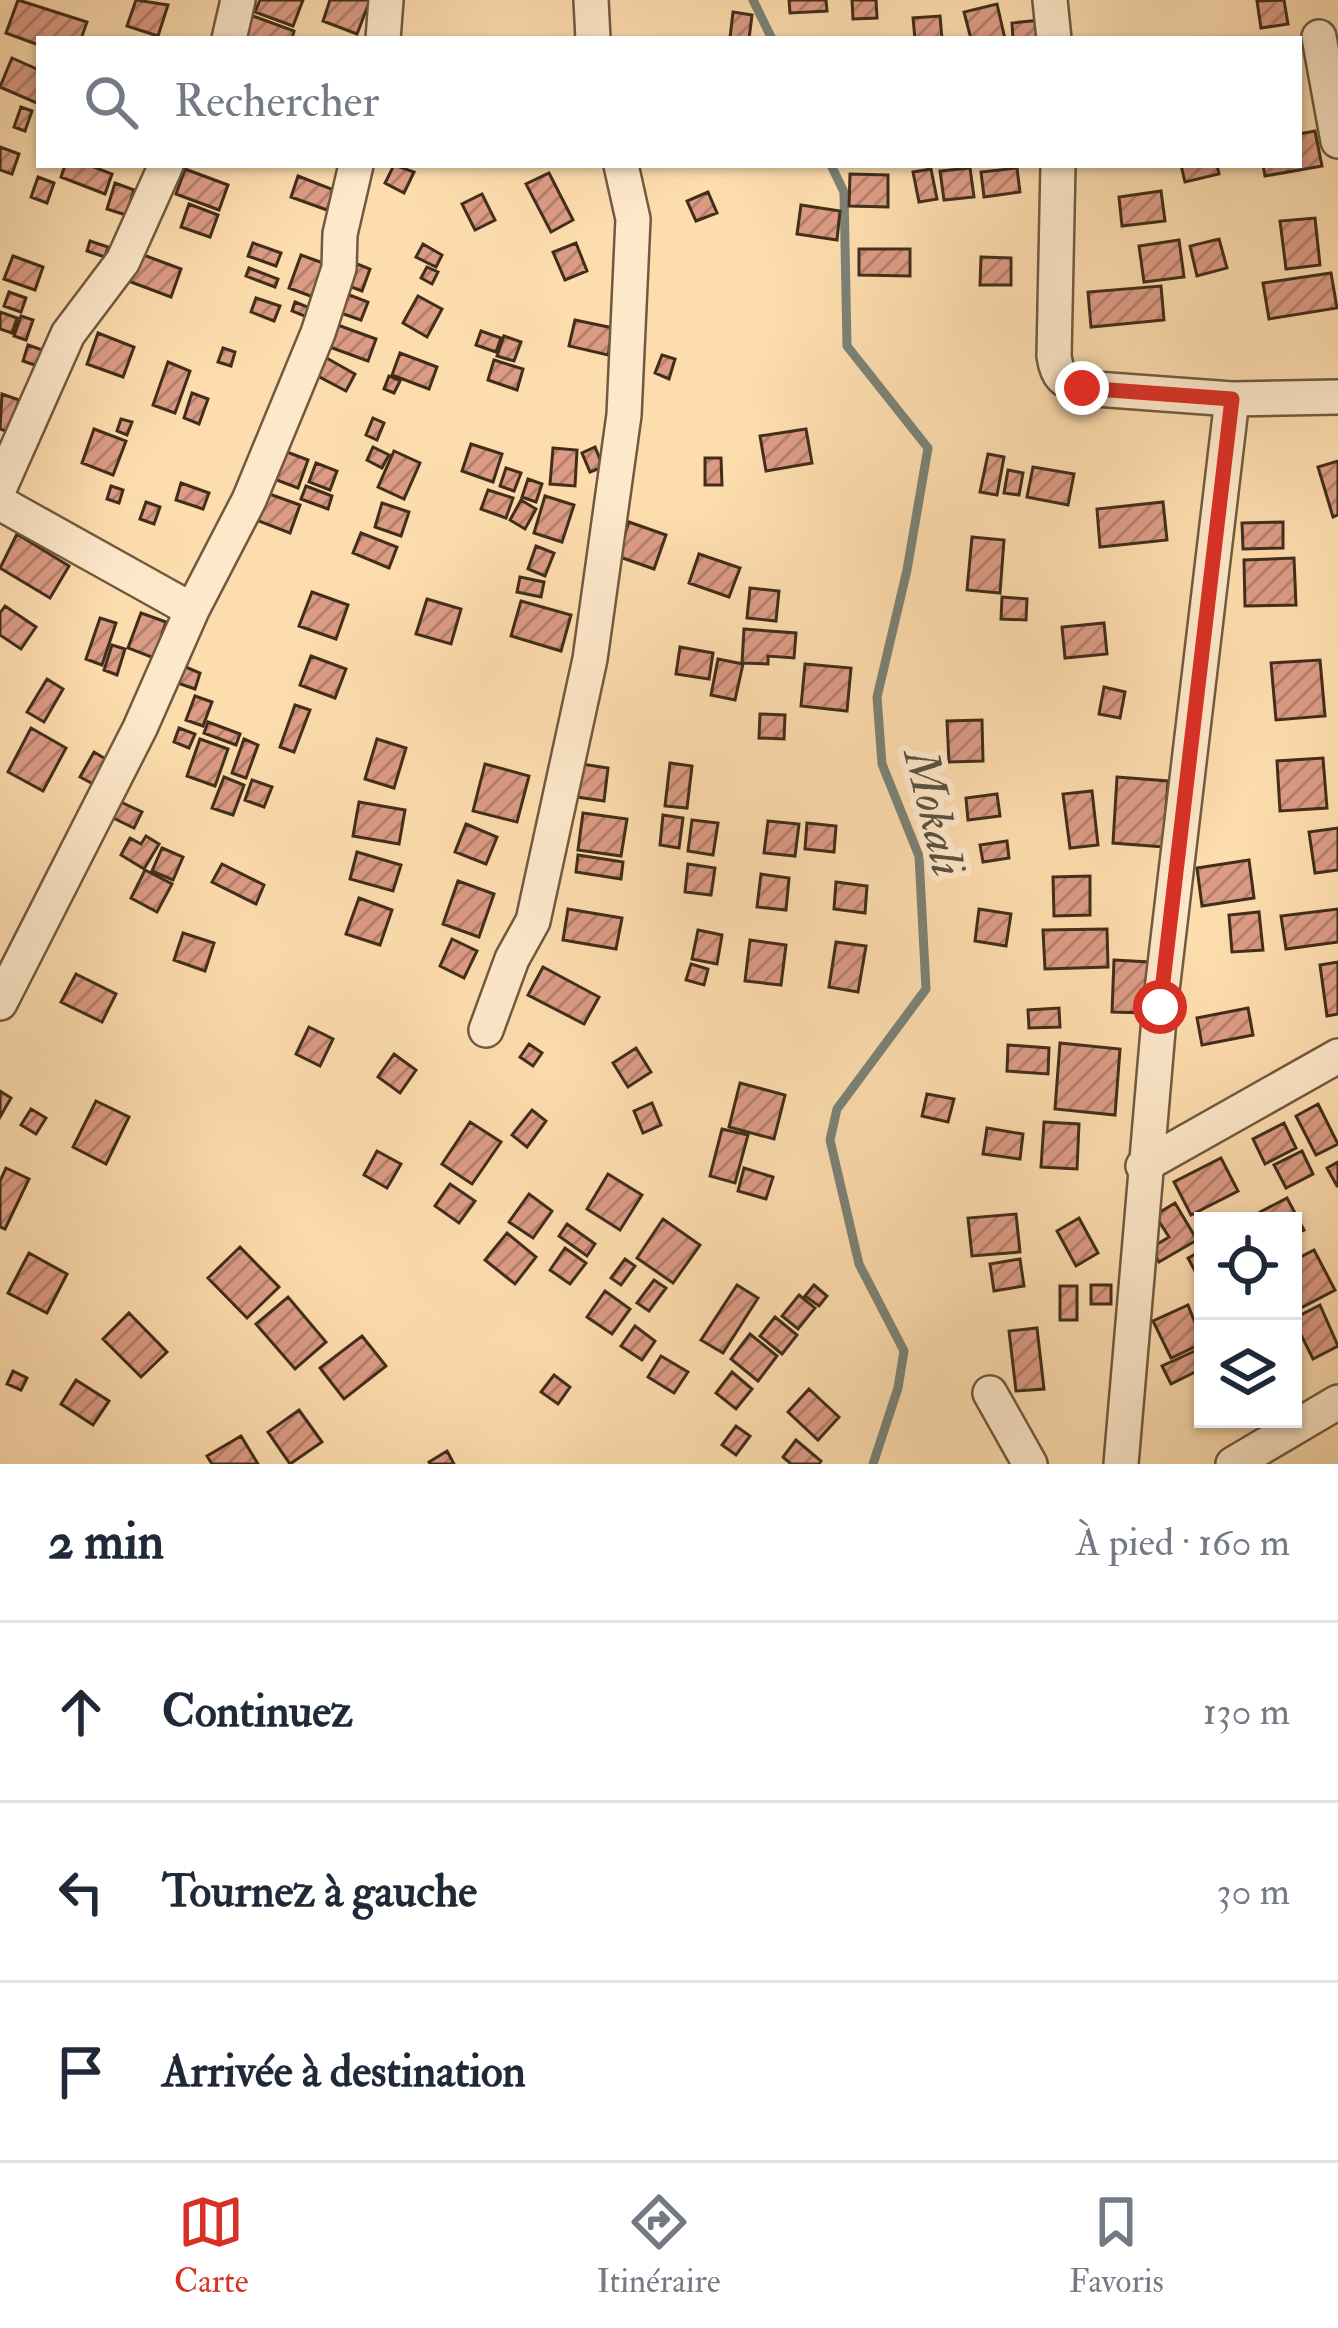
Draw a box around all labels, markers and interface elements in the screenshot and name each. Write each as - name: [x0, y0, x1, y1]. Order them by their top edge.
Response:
- search box: [36, 36, 1302, 168]
- icon: search: [78, 69, 144, 135]
- text: Rechercher: [174, 74, 379, 130]
- route end: [1055, 361, 1109, 415]
- water label: Mokali: [889, 740, 979, 882]
- route start: [1133, 980, 1187, 1034]
- map controls: [1194, 1212, 1302, 1428]
- button: locate: [1194, 1212, 1302, 1320]
- button: layers: [1194, 1320, 1302, 1428]
- text: 2 min: [48, 1510, 164, 1574]
- text: À pied · 160 m: [1076, 1518, 1290, 1567]
- icon: ahead: [48, 1679, 114, 1745]
- text: Continuez: [162, 1684, 353, 1740]
- text: 130 m: [1203, 1687, 1290, 1736]
- icon: left: [48, 1859, 114, 1925]
- text: Tournez à gauche: [162, 1864, 477, 1920]
- text: 30 m: [1217, 1867, 1290, 1916]
- icon: arrive: [48, 2039, 114, 2105]
- text: Arrivée à destination: [162, 2044, 526, 2100]
- tab: Carte: [174, 2189, 249, 2302]
- tab: Itinéraire: [597, 2189, 721, 2302]
- tab: Favoris: [1069, 2189, 1164, 2302]

